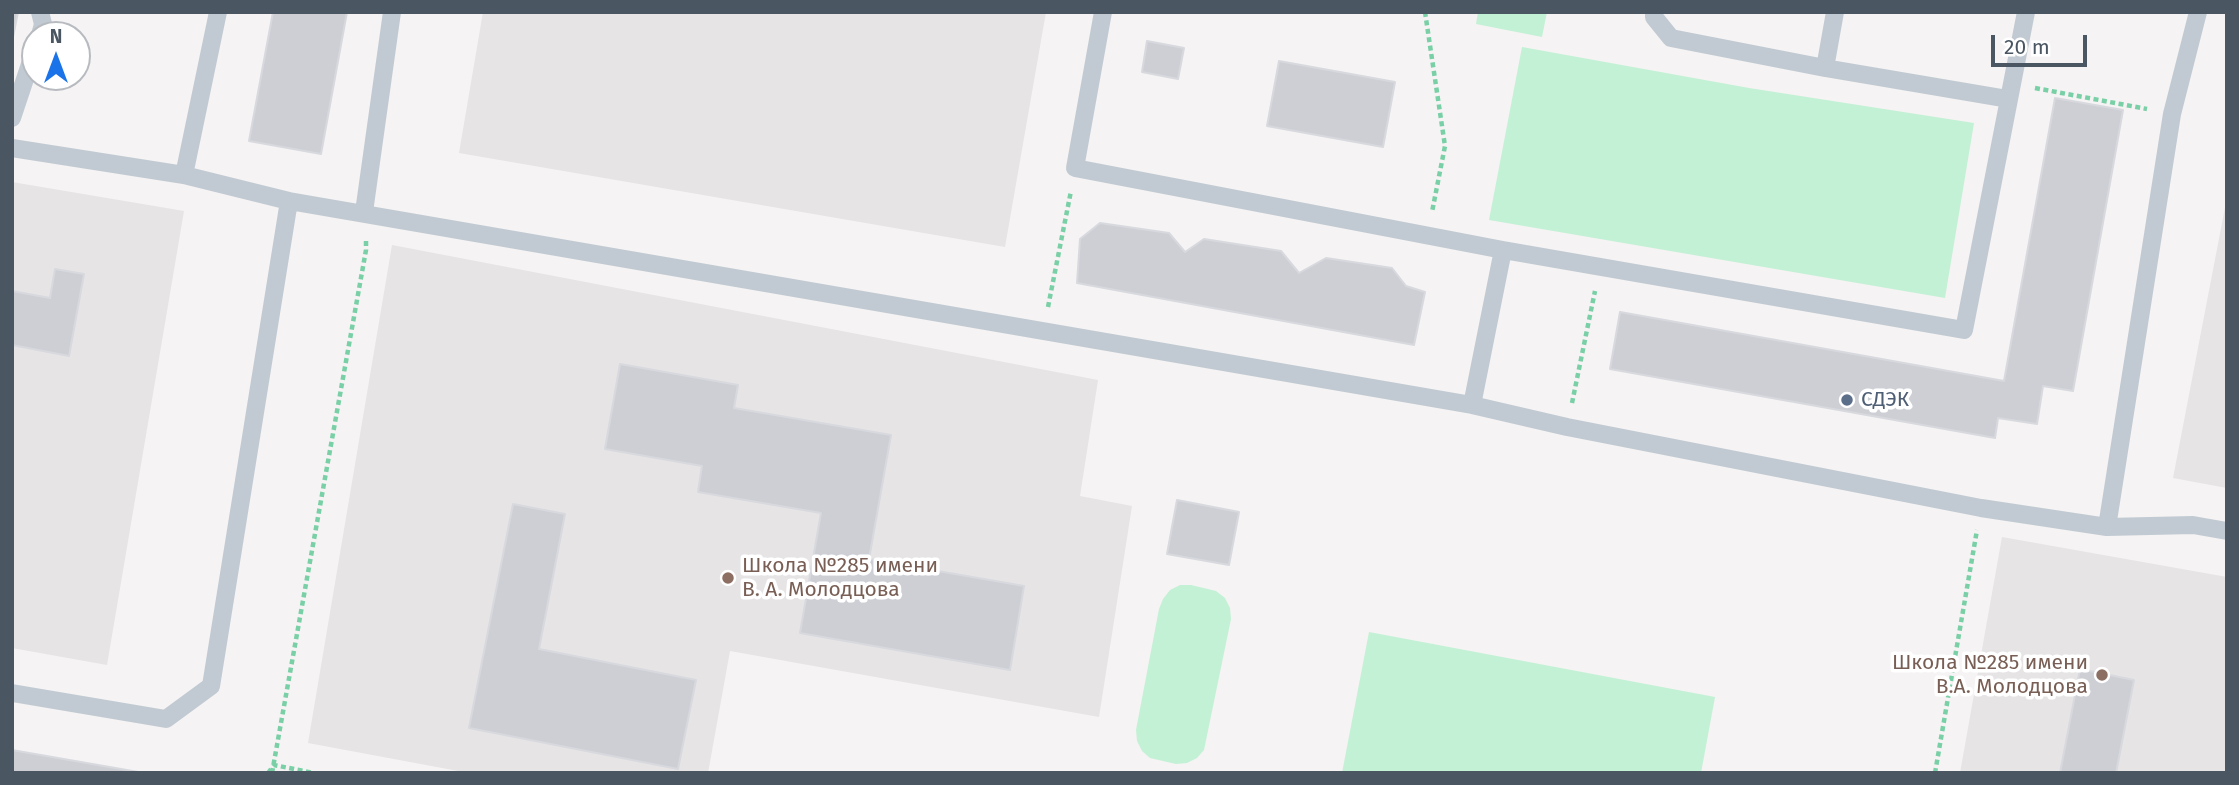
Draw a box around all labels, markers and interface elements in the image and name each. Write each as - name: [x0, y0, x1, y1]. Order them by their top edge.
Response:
- north arrow: [21, 21, 91, 91]
- scale bar: [1994, 21, 2090, 65]
- text: N: [50, 25, 62, 48]
- text: 20 m: [2004, 34, 2050, 60]
- place label: СДЭК: [1861, 387, 1909, 413]
- marker: СДЭК: [1839, 392, 1855, 408]
- place label: Школа №285 имени В. А. Молодцова: [742, 553, 938, 603]
- marker: Школа №285 имени В. А. Молодцова: [720, 570, 736, 586]
- place label: Школа №285 имени В.А. Молодцова: [1892, 650, 2088, 700]
- marker: Школа №285 имени В.А. Молодцова: [2094, 667, 2110, 683]

